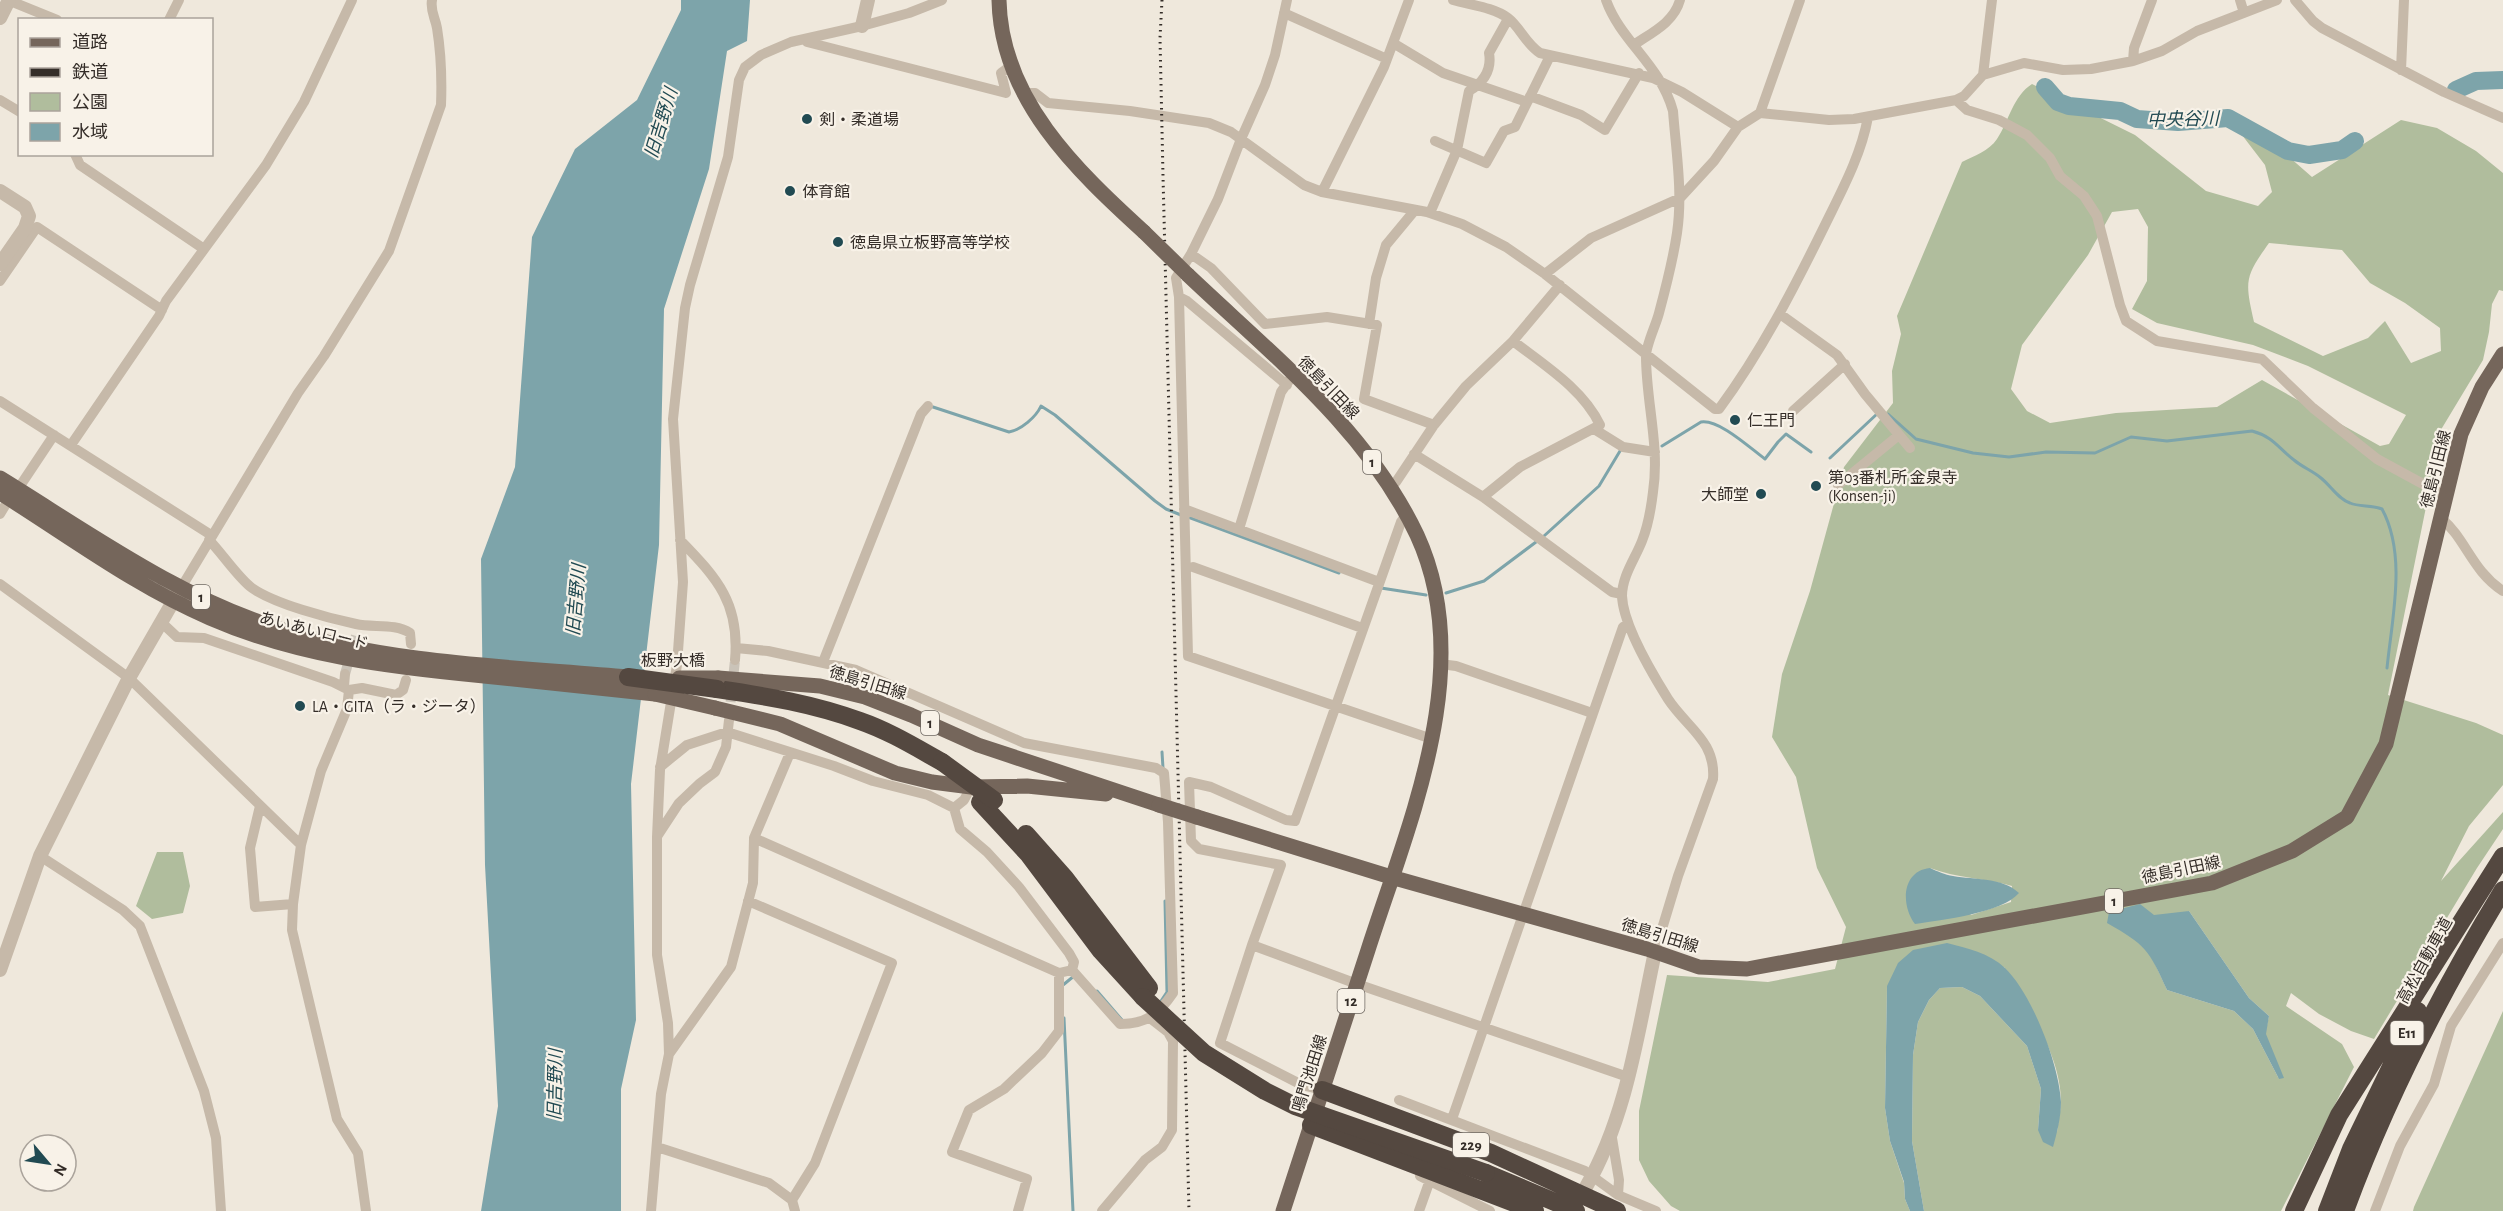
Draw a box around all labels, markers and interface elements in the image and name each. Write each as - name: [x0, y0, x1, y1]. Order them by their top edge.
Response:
- legend: [18, 18, 213, 156]
- text: 道路: [72, 32, 108, 52]
- text: 鉄道: [72, 62, 108, 82]
- water label: 旧吉野川: [641, 84, 682, 160]
- text: 公園: [72, 93, 108, 112]
- water label: 中央谷川: [2147, 108, 2221, 130]
- place label: 剣・柔道場: [819, 111, 899, 128]
- marker: 剣・柔道場: [800, 112, 814, 126]
- text: 水域: [72, 123, 108, 142]
- place label: 体育館: [802, 183, 850, 200]
- marker: 体育館: [783, 184, 797, 198]
- place label: 徳島県立板野高等学校: [850, 234, 1010, 251]
- marker: 徳島県立板野高等学校: [831, 235, 845, 249]
- street label: 徳島引田線: [1295, 353, 1363, 422]
- place label: 仁王門: [1747, 412, 1795, 429]
- marker: 仁王門: [1728, 413, 1742, 427]
- street label: 徳島引田線: [2418, 428, 2453, 510]
- road number: 1: [1363, 450, 1381, 474]
- place label: 第03番札所 金泉寺 (Konsen-ji): [1828, 469, 1958, 505]
- marker: 第03番札所 金泉寺 (Konsen-ji): [1809, 479, 1823, 493]
- place label: 大師堂: [1701, 486, 1749, 503]
- marker: 大師堂: [1754, 487, 1768, 501]
- water label: 旧吉野川: [563, 561, 589, 637]
- road number: 1: [192, 585, 210, 609]
- street label: あいあいロード: [257, 609, 370, 652]
- street label: 板野大橋: [641, 652, 705, 669]
- street label: 徳島引田線: [827, 663, 909, 702]
- place label: LA・GITA（ラ・ジータ）: [312, 698, 486, 715]
- marker: LA・GITA（ラ・ジータ）: [293, 699, 307, 713]
- road number: 1: [921, 711, 939, 735]
- street label: 徳島引田線: [2140, 853, 2222, 886]
- road number: 1: [2105, 889, 2123, 913]
- street label: 高松自動車道: [2394, 914, 2455, 1006]
- street label: 徳島引田線: [1619, 916, 1701, 955]
- road number: 12: [1338, 989, 1364, 1013]
- road number: E11: [2390, 1021, 2424, 1045]
- street label: 鳴門池田線: [1289, 1032, 1330, 1114]
- water label: 旧吉野川: [544, 1047, 566, 1121]
- north arrow: [18, 1133, 78, 1193]
- road number: 229: [1453, 1133, 1489, 1157]
- text: N: [51, 1161, 70, 1179]

